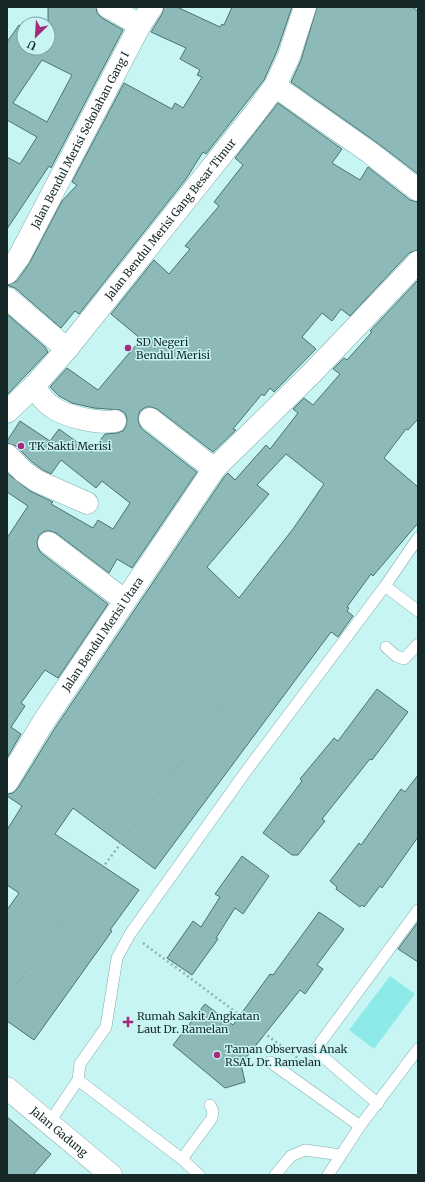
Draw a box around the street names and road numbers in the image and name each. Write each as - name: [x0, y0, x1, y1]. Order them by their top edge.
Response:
- street label: Jalan Bendul Merisi Sekolahan Gang I: [28, 49, 132, 232]
- street label: Jalan Bendul Merisi Gang Besar Timur: [101, 136, 239, 303]
- street label: Jalan Bendul Merisi Utara: [58, 574, 146, 695]
- street label: Jalan Gadung: [27, 1103, 91, 1160]

